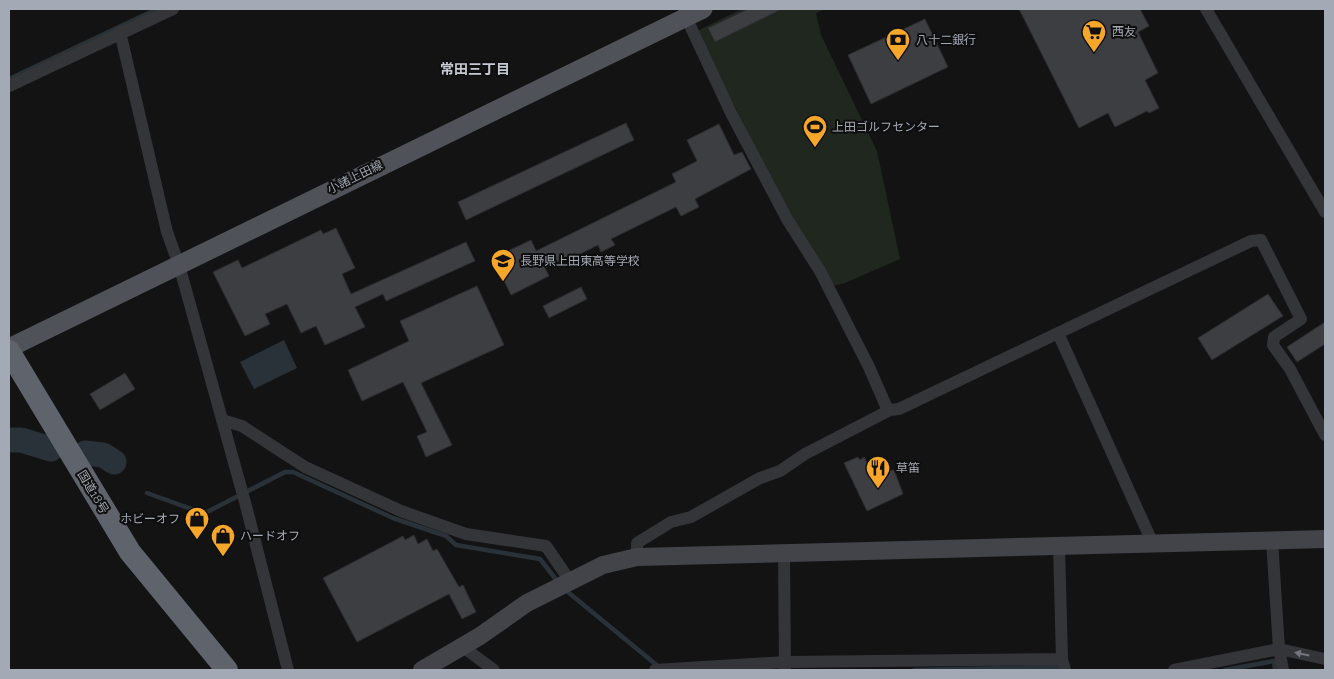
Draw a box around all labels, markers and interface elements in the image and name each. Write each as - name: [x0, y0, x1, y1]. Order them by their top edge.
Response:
- supermarket icon: 西友: [1081, 19, 1107, 53]
- place label: 西友: [1112, 25, 1136, 39]
- bank icon: 八十二銀行: [885, 27, 911, 61]
- place label: 八十二銀行: [916, 33, 976, 47]
- district label: 常田三丁目: [440, 61, 510, 77]
- sports icon: 上田ゴルフセンター: [802, 114, 828, 148]
- place label: 上田ゴルフセンター: [832, 120, 940, 134]
- street label: 小諸上田線: [325, 158, 385, 196]
- school or university icon: 長野県上田東高等学校: [490, 248, 516, 282]
- place label: 長野県上田東高等学校: [520, 254, 640, 268]
- restaurant icon: 草笛: [865, 455, 891, 489]
- place label: 草笛: [896, 461, 920, 475]
- street label: 国道18号: [75, 468, 111, 516]
- shop icon: ホビーオフ: [184, 506, 210, 540]
- place label: ホビーオフ: [120, 512, 180, 526]
- shop icon: ハードオフ: [210, 523, 236, 557]
- place label: ハードオフ: [240, 529, 300, 543]
- one-way arrow: [1295, 650, 1310, 658]

